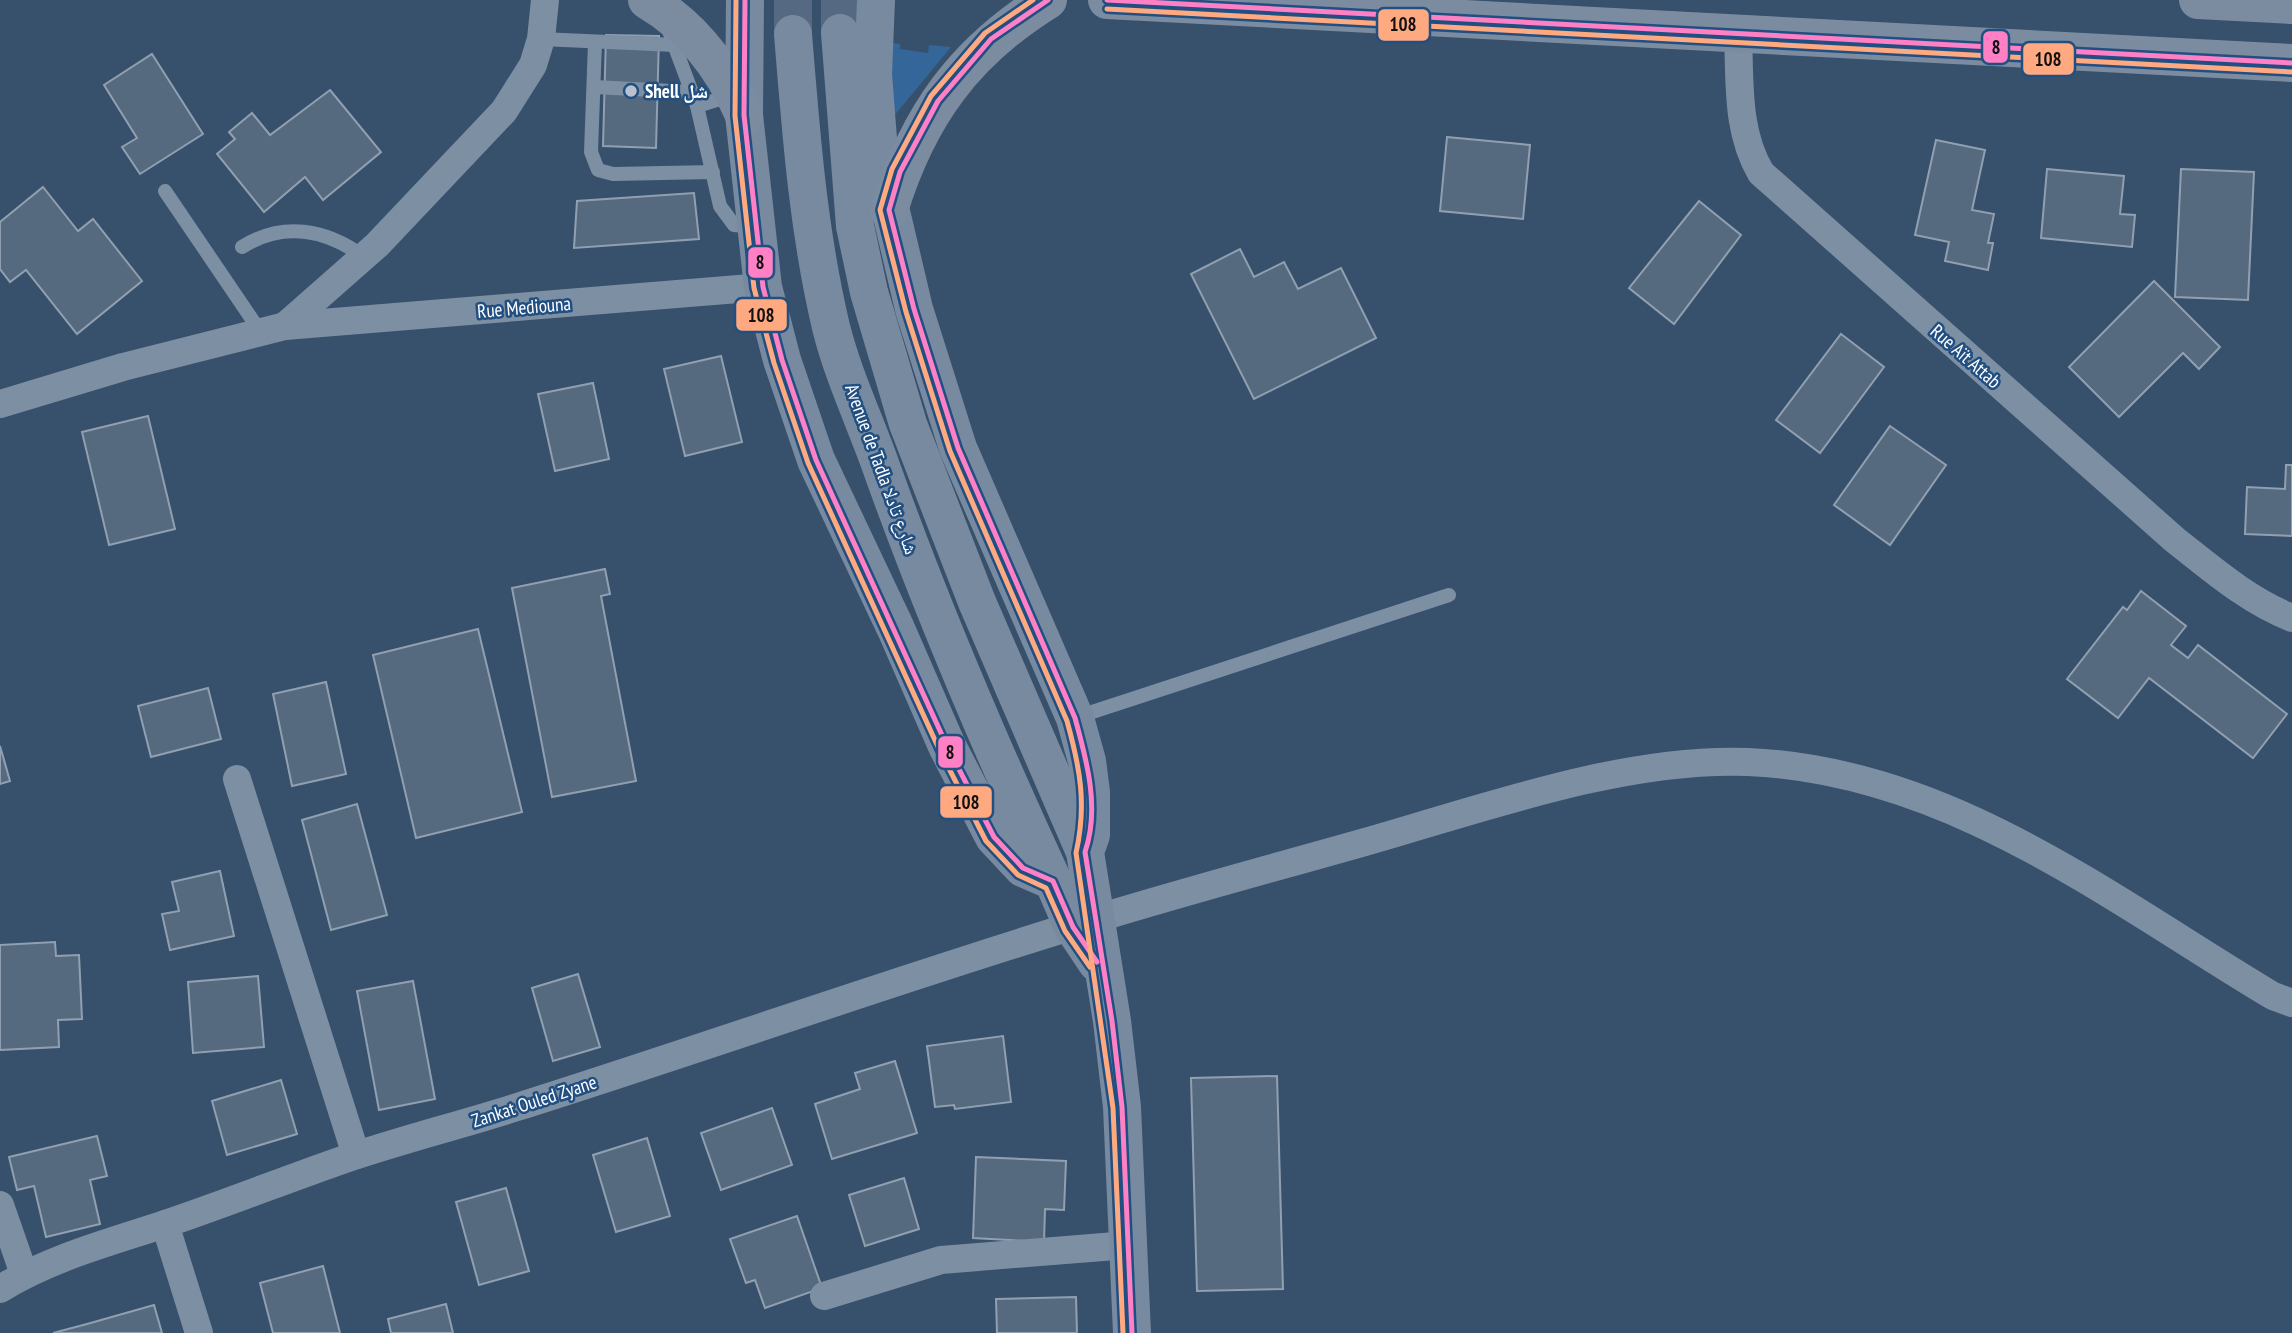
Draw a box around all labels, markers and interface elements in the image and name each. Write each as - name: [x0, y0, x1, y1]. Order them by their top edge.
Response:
- line badge: 108: [1377, 8, 1430, 42]
- text: 108: [1389, 12, 1417, 36]
- line badge: 8: [1982, 30, 2009, 64]
- text: 8: [1991, 35, 2001, 59]
- line badge: 108: [2022, 42, 2075, 76]
- text: 108: [2034, 47, 2062, 71]
- place label: Shell شل: [645, 79, 708, 103]
- marker: Shell شل: [623, 83, 639, 99]
- line badge: 8: [747, 246, 774, 279]
- text: 8: [755, 250, 765, 274]
- street label: Rue Mediouna: [476, 291, 572, 323]
- line badge: 108: [735, 298, 788, 332]
- text: 108: [747, 303, 775, 327]
- street label: Rue Aït Attab: [1926, 319, 2006, 393]
- street label: Avenue de Tadla شارع تادلا: [840, 380, 924, 558]
- line badge: 8: [937, 735, 964, 769]
- text: 8: [945, 740, 955, 764]
- line badge: 108: [939, 785, 993, 819]
- text: 108: [952, 790, 980, 814]
- street label: Zankat Ouled Zyane: [468, 1069, 600, 1132]

